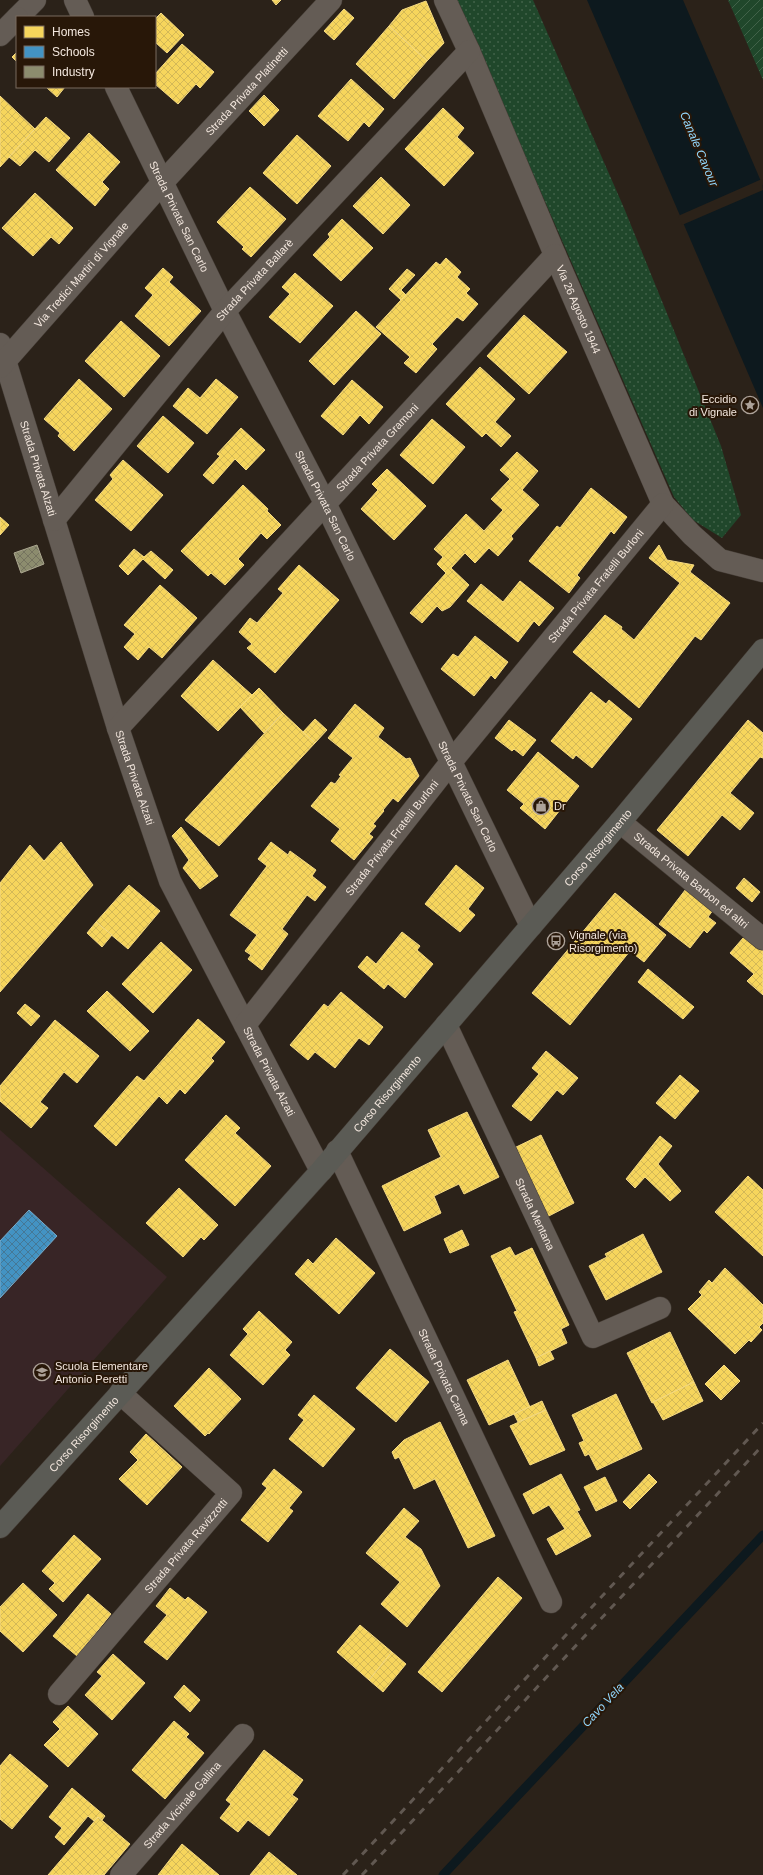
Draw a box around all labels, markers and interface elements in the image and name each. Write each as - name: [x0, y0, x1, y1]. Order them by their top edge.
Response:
- legend: [16, 16, 156, 88]
- text: Homes: [52, 25, 90, 39]
- text: Schools: [52, 45, 95, 59]
- street label: Strada Privata Platinetti: [203, 45, 290, 138]
- text: Industry: [52, 65, 95, 79]
- water label: Canale Cavour: [677, 109, 721, 189]
- street label: Strada Privata San Carlo: [147, 159, 211, 274]
- street label: Via Tredici Martiri di Vignale: [32, 220, 131, 330]
- street label: Strada Privata Ballarè: [214, 237, 295, 323]
- street label: Via 26 Agosto 1944: [554, 263, 603, 355]
- place label: Eccidio di Vignale: [689, 393, 737, 418]
- place icon: Eccidio di Vignale: [740, 395, 760, 415]
- street label: Strada Privata Gramoni: [334, 401, 421, 494]
- street label: Strada Privata Alzati: [18, 419, 58, 517]
- street label: Strada Privata San Carlo: [293, 448, 358, 563]
- street label: Strada Privata Fratelli Burloni: [546, 527, 646, 645]
- street label: Strada Privata Alzati: [113, 729, 156, 826]
- street label: Strada Privata San Carlo: [436, 739, 500, 854]
- street label: Strada Privata Fratelli Burloni: [343, 778, 441, 898]
- shop icon: Dr: [531, 796, 551, 816]
- place label: Dr: [554, 800, 566, 812]
- street label: Corso Risorgimento: [562, 807, 634, 889]
- street label: Strada Privata Barbon ed altri: [631, 830, 751, 931]
- place label: Vignale (via Risorgimento): [569, 929, 637, 954]
- bus stop icon: Vignale (via Risorgimento): [546, 931, 566, 951]
- street label: Strada Privata Alzati: [241, 1025, 297, 1118]
- street label: Corso Risorgimento: [351, 1053, 423, 1135]
- street label: Strada Mentana: [513, 1176, 558, 1253]
- street label: Strada Privata Canna: [416, 1327, 473, 1428]
- place label: Scuola Elementare Antonio Peretti: [55, 1360, 148, 1385]
- school or university icon: Scuola Elementare Antonio Peretti: [32, 1362, 52, 1382]
- street label: Corso Risorgimento: [47, 1394, 121, 1474]
- street label: Strada Privata Ravizzotti: [142, 1496, 230, 1596]
- water label: Cavo Vela: [579, 1680, 627, 1730]
- street label: Strada Vicinale Gallina: [141, 1758, 224, 1851]

